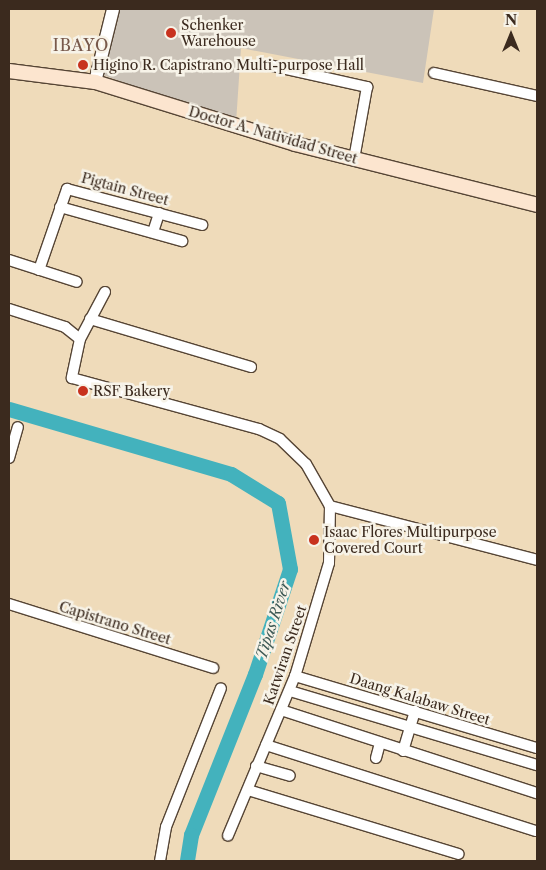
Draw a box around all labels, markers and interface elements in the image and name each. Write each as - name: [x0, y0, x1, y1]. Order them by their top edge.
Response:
- north arrow: [486, 10, 536, 60]
- text: N: [505, 11, 517, 29]
- place label: Schenker Warehouse: [181, 17, 256, 49]
- marker: Schenker Warehouse: [165, 27, 177, 39]
- district label: IBAYO: [52, 35, 110, 55]
- place label: Higino R. Capistrano Multi-purpose Hall: [93, 57, 364, 73]
- marker: Higino R. Capistrano Multi-purpose Hall: [77, 59, 89, 71]
- street label: Doctor A. Natividad Street: [186, 103, 360, 167]
- street label: Pigtain Street: [80, 169, 170, 209]
- place label: RSF Bakery: [93, 383, 171, 399]
- marker: RSF Bakery: [77, 385, 89, 397]
- place label: Isaac Flores Multipurpose Covered Court: [324, 524, 497, 556]
- marker: Isaac Flores Multipurpose Covered Court: [308, 534, 320, 546]
- water label: Tipas River: [252, 579, 294, 661]
- street label: Capistrano Street: [57, 598, 173, 648]
- street label: Katwiran Street: [260, 603, 310, 707]
- street label: Daang Kalabaw Street: [348, 670, 492, 728]

